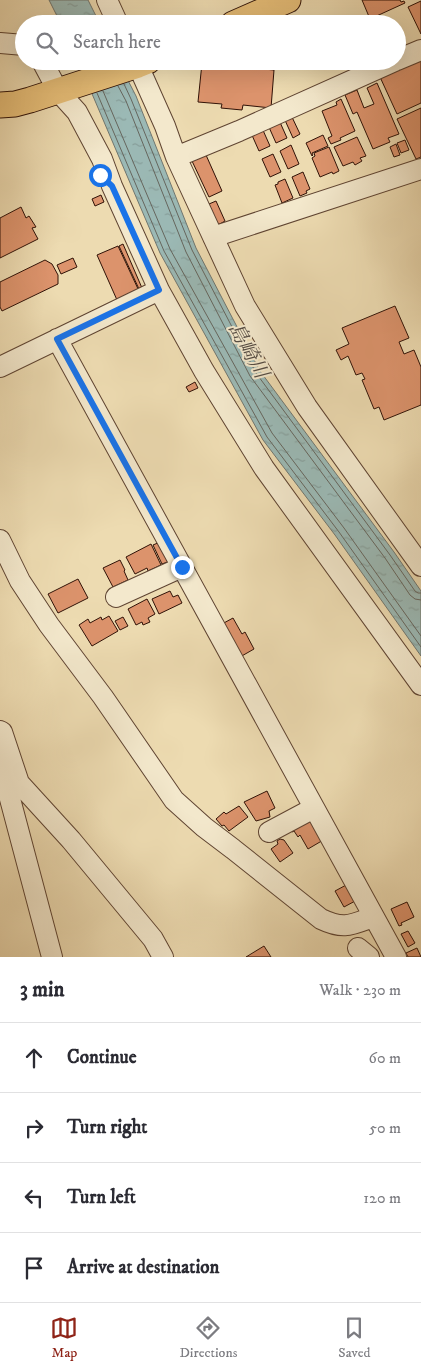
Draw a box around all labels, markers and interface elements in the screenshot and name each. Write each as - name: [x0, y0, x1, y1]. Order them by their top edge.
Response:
- search box: [15, 15, 406, 70]
- icon: search: [33, 29, 61, 57]
- text: Search here: [73, 31, 161, 54]
- route start: [89, 164, 112, 187]
- water label: 島崎川: [222, 318, 274, 385]
- route end: [171, 556, 194, 579]
- text: 3 min: [20, 977, 65, 1003]
- text: Walk · 230 m: [319, 980, 401, 1000]
- icon: ahead: [20, 1044, 48, 1072]
- text: Continue: [67, 1046, 137, 1069]
- text: 60 m: [369, 1048, 401, 1068]
- icon: right: [20, 1114, 48, 1142]
- text: Turn right: [67, 1116, 147, 1139]
- text: 50 m: [369, 1118, 401, 1138]
- icon: left: [20, 1184, 48, 1212]
- text: Turn left: [67, 1186, 136, 1209]
- text: 120 m: [363, 1188, 401, 1208]
- icon: arrive: [20, 1254, 48, 1282]
- text: Arrive at destination: [67, 1256, 219, 1279]
- tab: Map: [50, 1314, 78, 1362]
- tab: Directions: [179, 1314, 237, 1362]
- tab: Saved: [338, 1314, 371, 1362]

